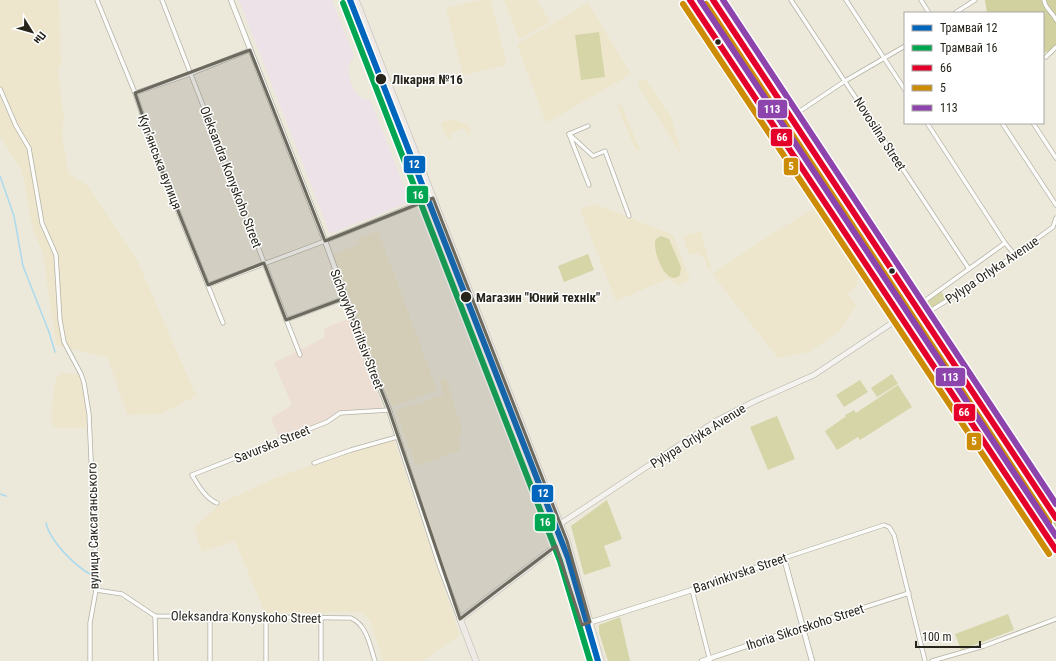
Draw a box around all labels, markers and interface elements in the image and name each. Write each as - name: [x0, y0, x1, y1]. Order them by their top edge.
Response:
- north arrow: [12, 12, 52, 52]
- legend: [904, 12, 1044, 124]
- text: Трамвай 12: [940, 21, 998, 35]
- text: Пн: [31, 29, 48, 47]
- unlabelled marker: [713, 37, 723, 47]
- text: Трамвай 16: [940, 41, 998, 55]
- text: 66: [940, 61, 952, 75]
- marker: Лікарня №16: [374, 72, 388, 86]
- place label: Лікарня №16: [392, 72, 463, 87]
- text: 5: [940, 81, 946, 95]
- street label: Novosilna Street: [851, 95, 909, 174]
- line badge: 113: [757, 99, 788, 119]
- text: 113: [940, 101, 958, 115]
- text: 113: [764, 103, 781, 116]
- street label: Oleksandra Konyskoho Street: [197, 104, 265, 250]
- street label: Купʼянська вулиця: [135, 113, 185, 211]
- line badge: 66: [770, 128, 793, 147]
- text: 66: [776, 131, 788, 144]
- line badge: 12: [403, 155, 426, 174]
- line badge: 5: [783, 157, 799, 176]
- text: 12: [408, 158, 420, 171]
- text: 5: [788, 160, 794, 173]
- line badge: 16: [406, 185, 429, 204]
- text: 16: [412, 189, 424, 202]
- street label: Pylypa Orlyka Avenue: [942, 233, 1042, 307]
- unlabelled marker: [887, 266, 897, 276]
- street label: Sichovykh Striltsiv Street: [327, 267, 387, 391]
- marker: Магазин "Юний технік": [459, 290, 473, 304]
- place label: Магазин "Юний технік": [476, 290, 600, 305]
- line badge: 113: [935, 367, 966, 387]
- text: 113: [942, 371, 959, 384]
- street label: Pylypa Orlyka Avenue: [648, 401, 748, 471]
- line badge: 66: [953, 403, 976, 422]
- text: 66: [958, 406, 970, 419]
- street label: Savurska Street: [232, 422, 312, 466]
- line badge: 5: [966, 432, 982, 451]
- text: 5: [971, 435, 977, 448]
- street label: вулиця Саксаганського: [84, 462, 102, 590]
- line badge: 12: [531, 484, 554, 503]
- text: 12: [537, 487, 549, 500]
- line badge: 16: [534, 513, 556, 532]
- text: 16: [539, 516, 551, 529]
- street label: Barvinkivska Street: [691, 550, 789, 596]
- street label: Ihoria Sikorskoho Street: [744, 601, 866, 653]
- street label: Oleksandra Konyskoho Street: [171, 608, 321, 626]
- scale bar: [916, 623, 980, 649]
- text: 100 m: [922, 630, 952, 644]

